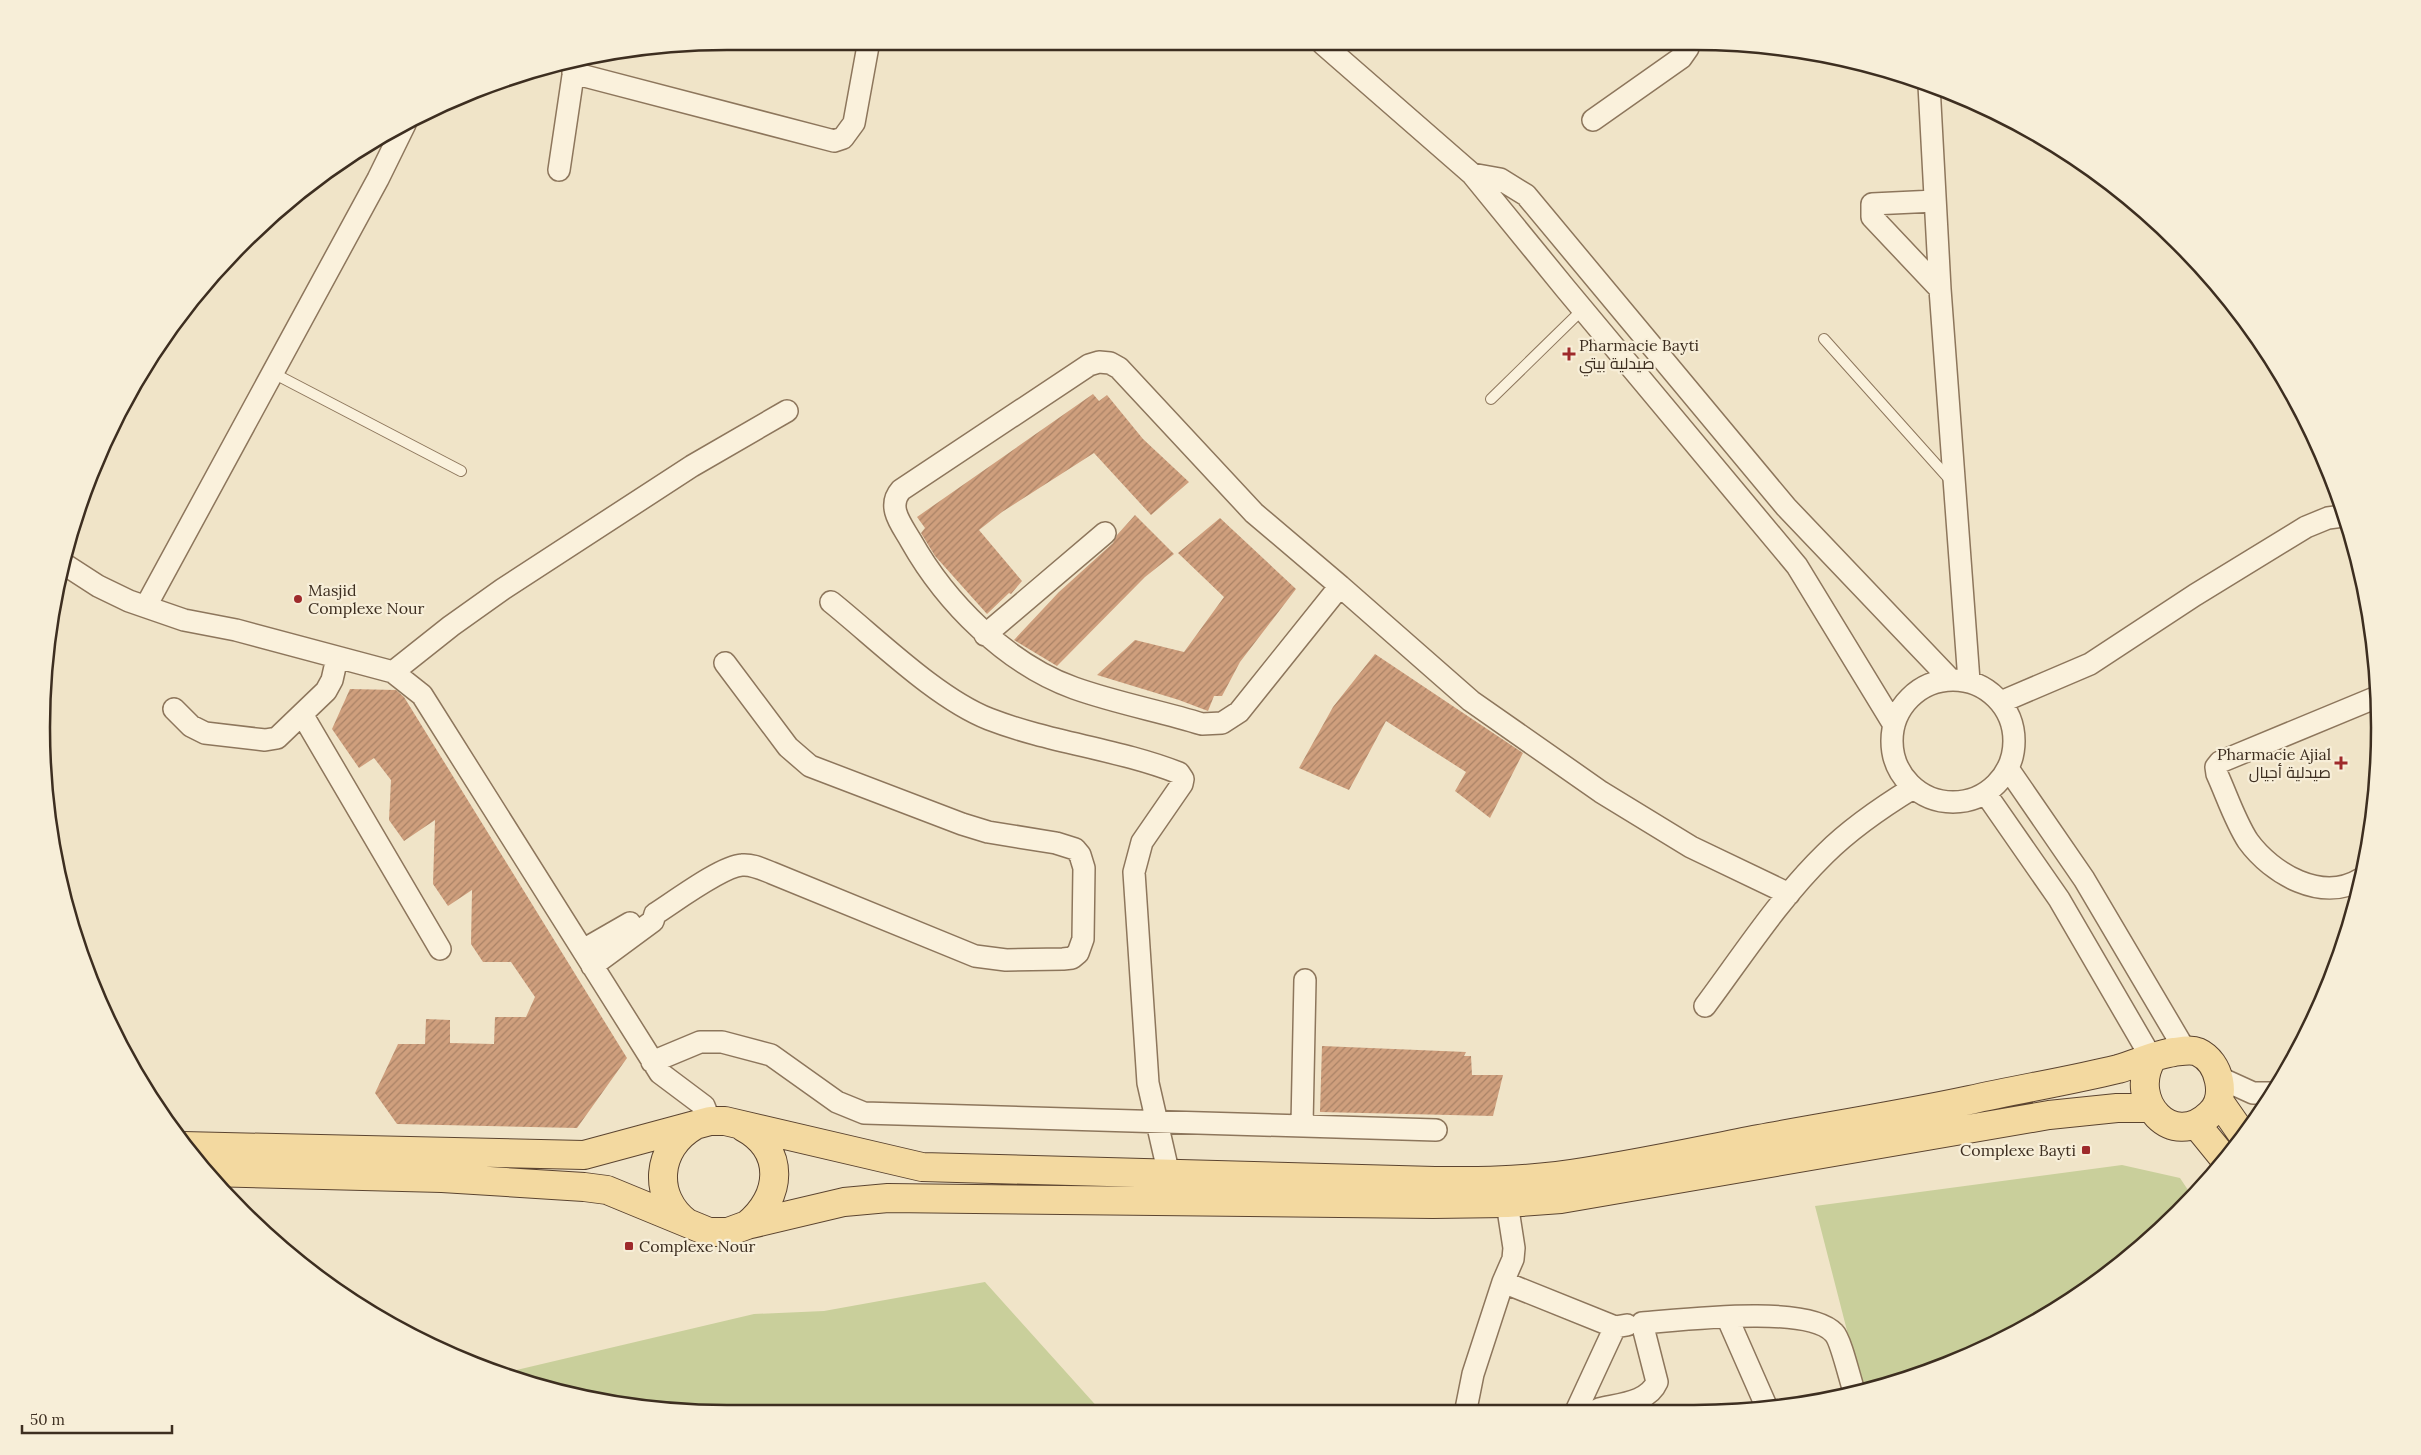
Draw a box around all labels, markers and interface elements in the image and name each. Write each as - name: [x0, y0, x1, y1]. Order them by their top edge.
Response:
- place label: Pharmacie Bayti صيدلية بيتي: [1579, 335, 1699, 377]
- marker: Pharmacie Bayti صيدلية بيتي: [1563, 348, 1575, 360]
- place label: Masjid Complexe Nour: [308, 580, 425, 618]
- marker: Masjid Complexe Nour: [292, 593, 304, 605]
- place label: Pharmacie Ajial صيدلية أجيال: [2217, 744, 2331, 783]
- marker: Pharmacie Ajial صيدلية أجيال: [2335, 757, 2347, 769]
- place label: Complexe Bayti: [1960, 1140, 2076, 1160]
- marker: Complexe Bayti: [2080, 1144, 2092, 1156]
- place label: Complexe Nour: [639, 1236, 756, 1256]
- marker: Complexe Nour: [623, 1240, 635, 1252]
- scale bar: [22, 1402, 172, 1434]
- text: 50 m: [30, 1410, 65, 1429]

